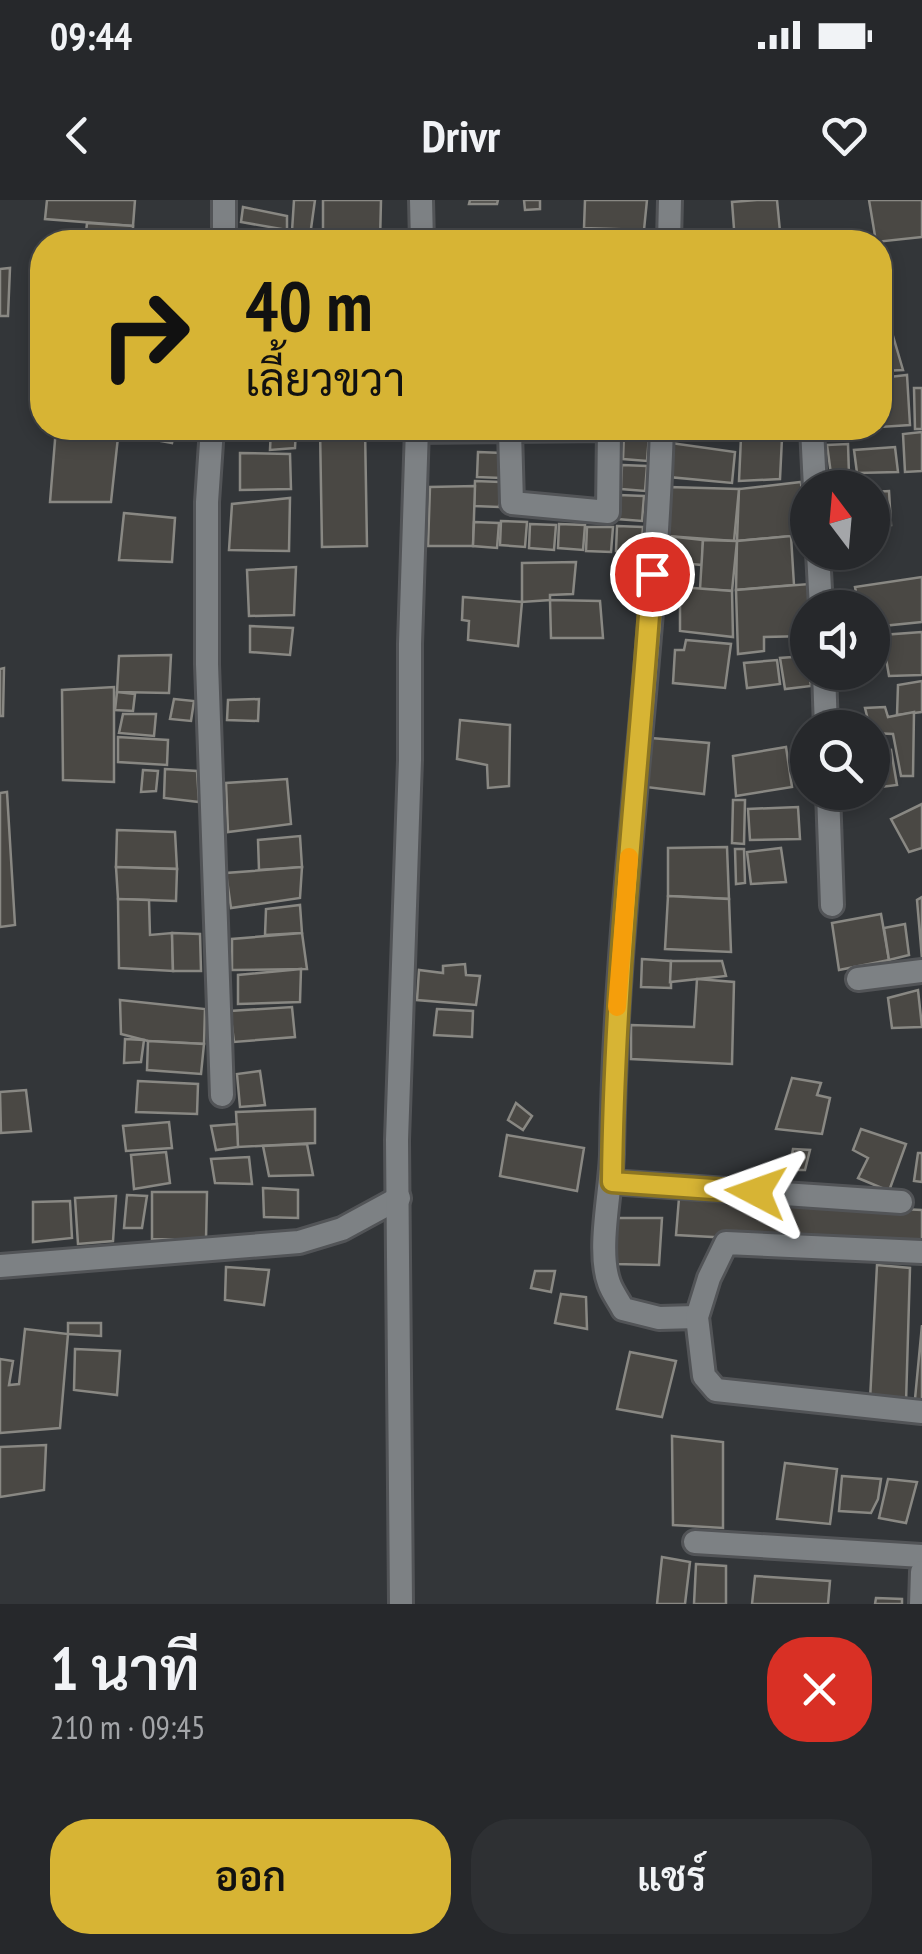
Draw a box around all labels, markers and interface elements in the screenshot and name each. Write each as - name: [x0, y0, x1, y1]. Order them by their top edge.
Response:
- text: 09:44: [50, 11, 132, 60]
- text: Drivr: [422, 106, 500, 164]
- icon: back: [50, 108, 105, 163]
- icon: heart: [817, 108, 872, 163]
- text: 40 m: [245, 260, 373, 350]
- icon: right: [80, 270, 210, 400]
- text: เลี้ยวขวา: [245, 350, 405, 408]
- north arrow: [790, 470, 890, 570]
- map controls: [790, 470, 890, 810]
- pin: [610, 532, 695, 617]
- icon: arrive: [625, 547, 680, 602]
- button: sound: [790, 590, 890, 690]
- button: search: [790, 710, 890, 810]
- position arrow: [704, 1140, 808, 1244]
- text: 1 นาที: [50, 1629, 200, 1707]
- button: close: [767, 1637, 872, 1742]
- text: 210 m · 09:45: [50, 1706, 205, 1748]
- button: ออก: [50, 1819, 451, 1934]
- button: แชร์: [471, 1819, 872, 1934]

